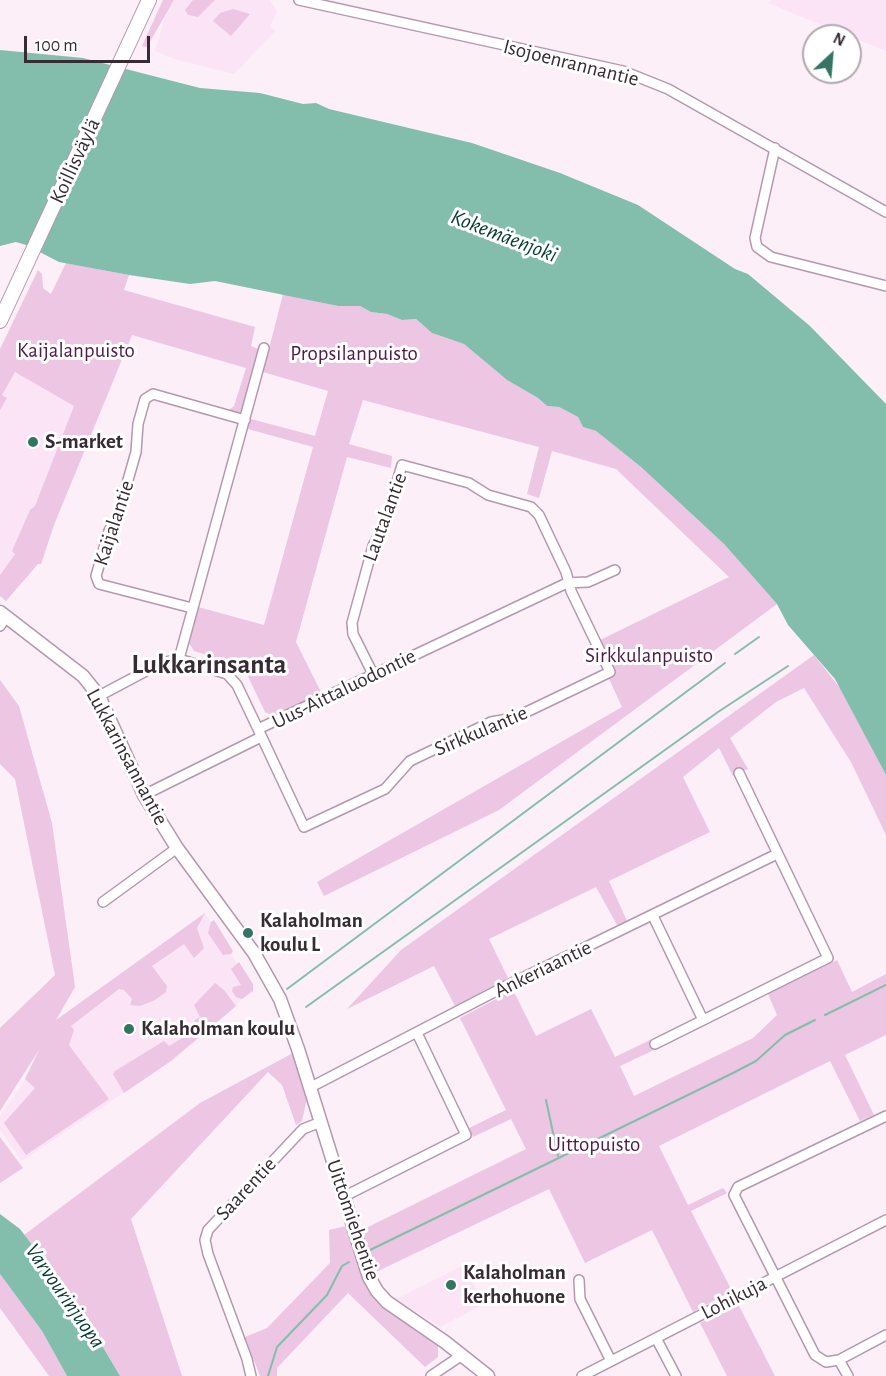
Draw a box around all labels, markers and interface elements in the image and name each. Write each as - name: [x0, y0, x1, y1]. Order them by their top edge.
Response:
- scale bar: [27, 24, 153, 62]
- north arrow: [802, 24, 862, 84]
- text: N: [831, 30, 848, 49]
- street label: Isojoenrannantie: [501, 34, 641, 92]
- text: 100 m: [35, 37, 78, 55]
- street label: Koillisväylä: [44, 114, 106, 208]
- water label: Kokemäenjoki: [447, 204, 561, 268]
- park label: Kaijalanpuisto: [17, 338, 135, 364]
- park label: Propsilanpuisto: [290, 341, 418, 367]
- place label: S-market: [45, 429, 123, 455]
- marker: S-market: [26, 435, 40, 449]
- street label: Lautalantie: [357, 469, 413, 565]
- street label: Kaijalantie: [88, 477, 140, 569]
- street label: Uus-Aittaluodontie: [268, 643, 420, 735]
- park label: Sirkkulanpuisto: [585, 643, 713, 669]
- district label: Lukkarinsanta: [131, 649, 287, 681]
- street label: Lukkarinsannantie: [80, 684, 174, 830]
- street label: Sirkkulantie: [431, 700, 531, 762]
- place label: Kalaholman koulu L: [260, 908, 363, 958]
- marker: Kalaholman koulu L: [241, 926, 255, 940]
- street label: Ankeriaantie: [490, 935, 596, 1003]
- place label: Kalaholman koulu: [141, 1016, 295, 1042]
- marker: Kalaholman koulu: [122, 1022, 136, 1036]
- park label: Uittopuisto: [548, 1132, 640, 1158]
- street label: Saarentie: [210, 1152, 282, 1226]
- street label: Uittomiehentie: [321, 1156, 385, 1284]
- water label: Varvourinjuopa: [19, 1239, 111, 1353]
- place label: Kalaholman kerhohuone: [463, 1260, 566, 1310]
- street label: Lohikuja: [697, 1271, 771, 1325]
- marker: Kalaholman kerhohuone: [444, 1278, 458, 1292]

